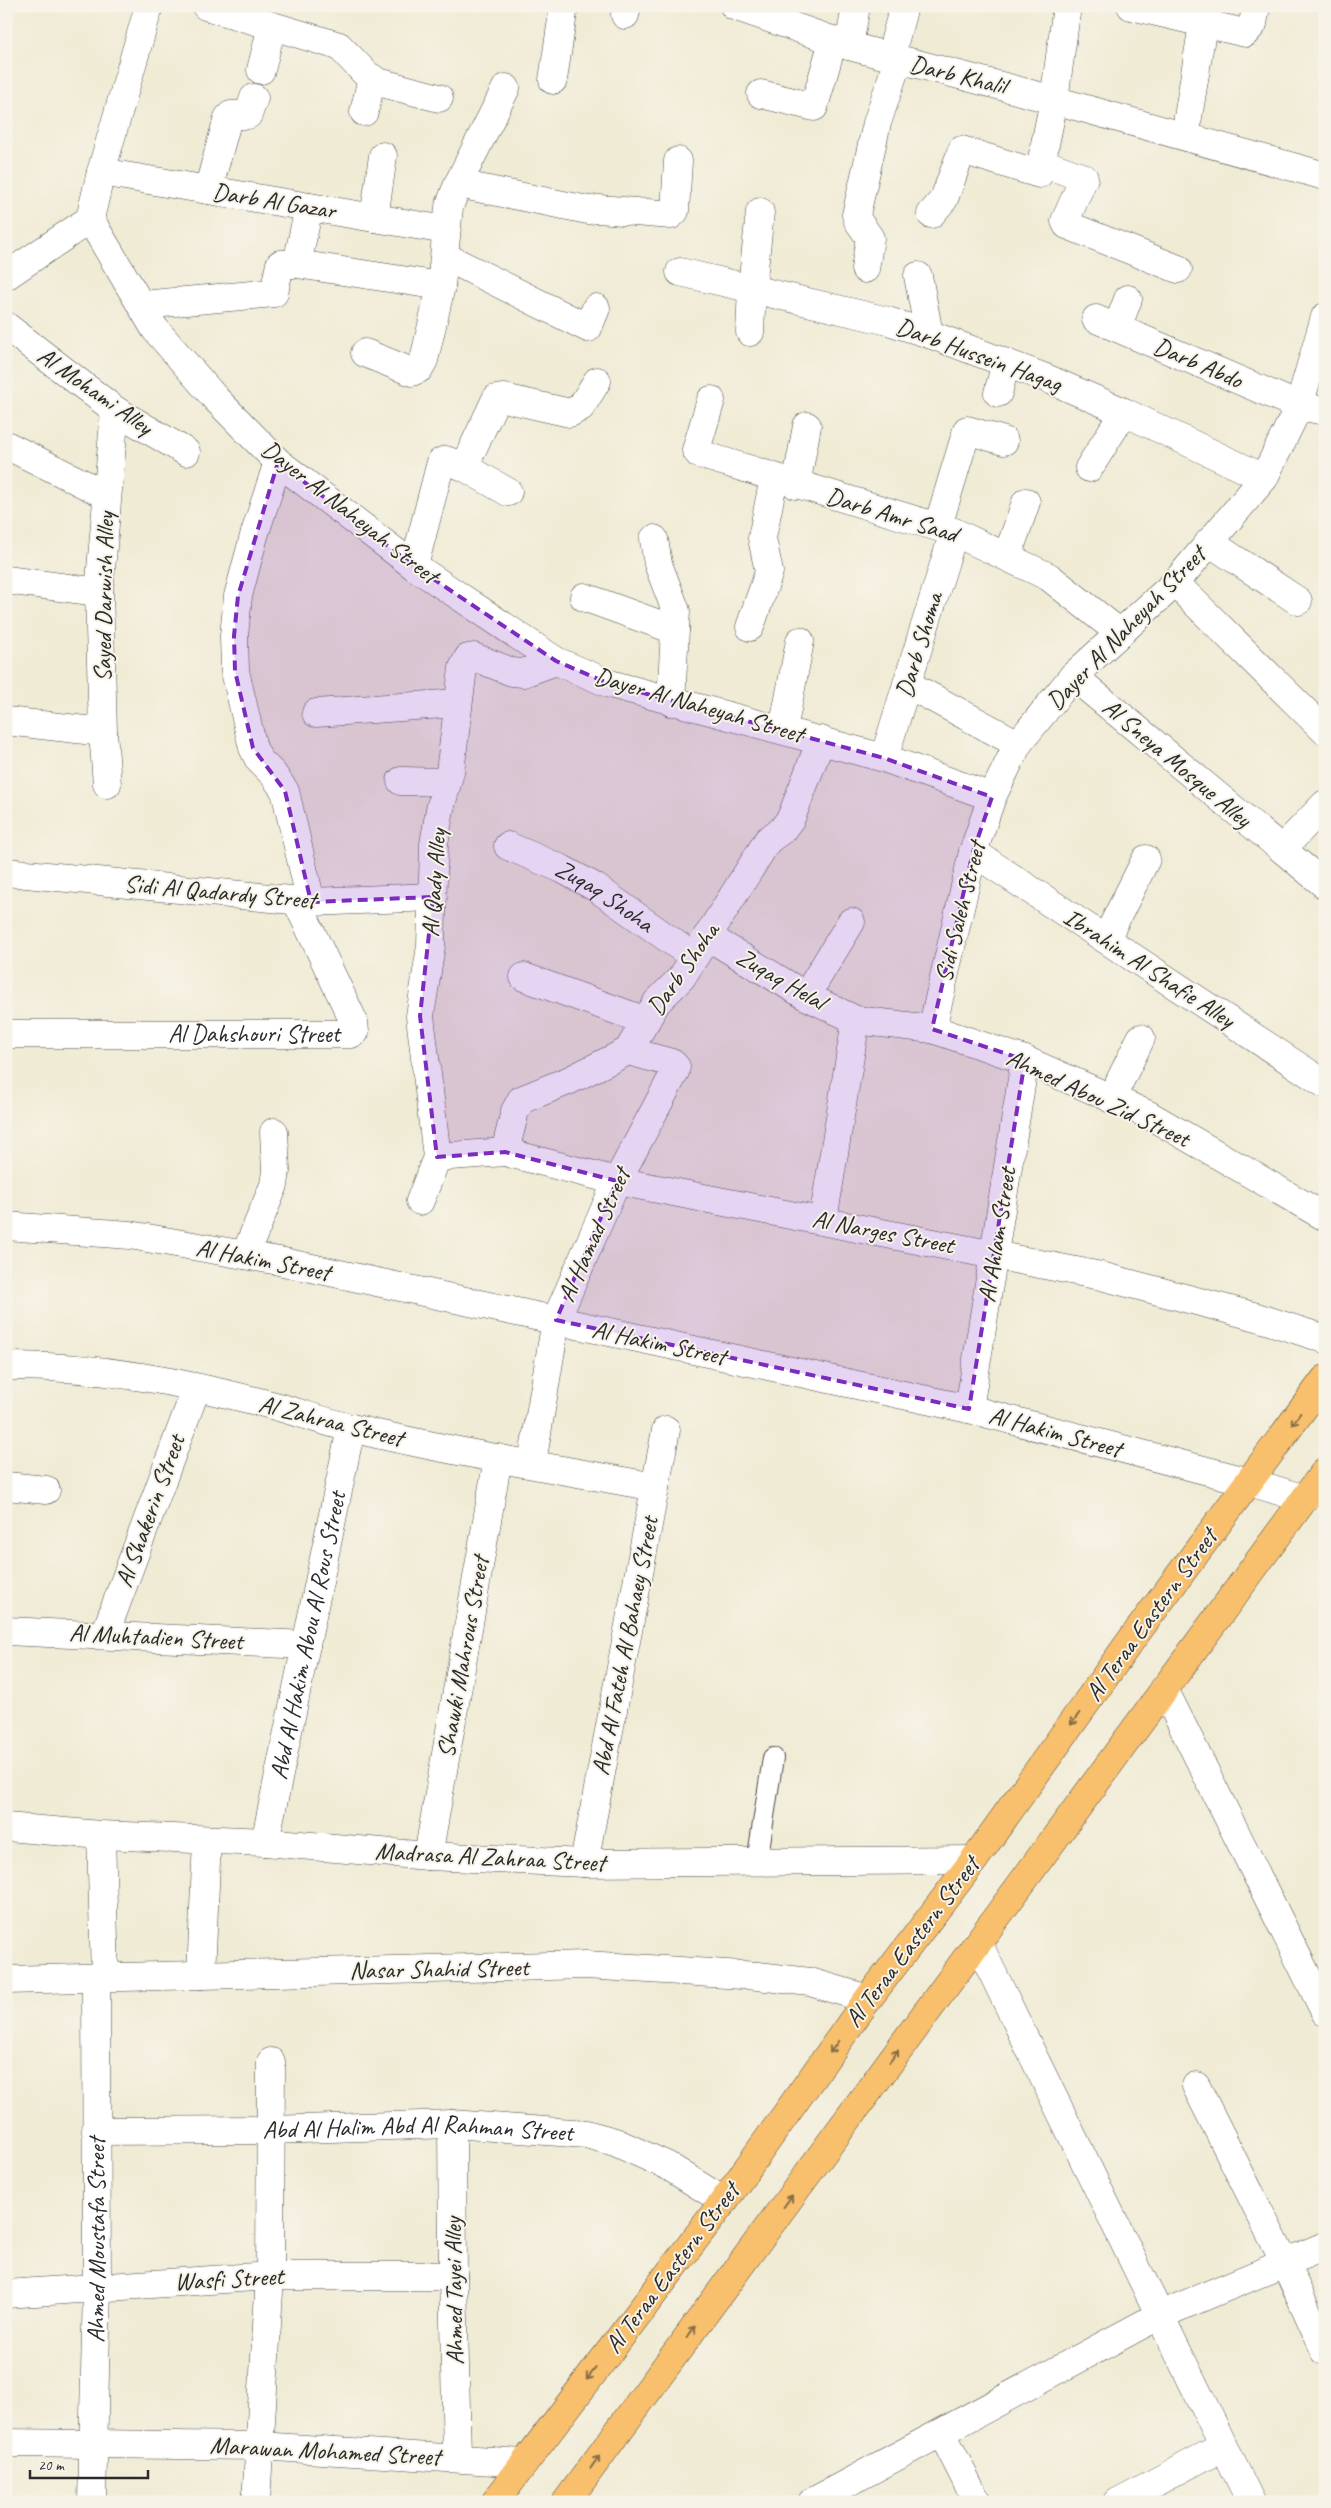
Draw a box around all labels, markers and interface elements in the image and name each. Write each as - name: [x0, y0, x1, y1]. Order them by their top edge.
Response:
- street label: Darb Khalil: [907, 48, 1014, 104]
- street label: Darb Al Gazar: [210, 175, 340, 227]
- street label: Darb Hussein Hagag: [892, 310, 1067, 400]
- street label: Darb Abdo: [1149, 330, 1248, 396]
- street label: Al Mohami Alley: [31, 340, 161, 444]
- street label: Dayer Al Naheyah Street: [255, 433, 448, 593]
- street label: Darb Amr Saad: [822, 480, 965, 551]
- street label: Sayed Darwish Alley: [87, 509, 122, 682]
- street label: Dayer Al Naheyah Street: [1040, 537, 1215, 717]
- street label: Darb Shoma: [888, 586, 951, 701]
- street label: Dayer Al Naheyah Street: [591, 660, 811, 751]
- street label: Al Sneya Mosque Alley: [1096, 691, 1259, 836]
- street label: Al Qady Alley: [414, 825, 454, 938]
- street label: Sidi Saleh Street: [927, 835, 994, 985]
- street label: Zuqaq Shoha: [550, 852, 662, 941]
- street label: Sidi Al Qadardy Street: [123, 868, 321, 917]
- street label: Ibrahim Al Shafie Alley: [1057, 901, 1243, 1037]
- street label: Darb Shoha: [640, 914, 728, 1021]
- street label: Zuqaq Helal: [731, 941, 836, 1020]
- street label: Al Dahshouri Street: [168, 1018, 343, 1050]
- street label: Ahmed Abou Zid Street: [1001, 1042, 1197, 1156]
- street label: Al Hamad Street: [550, 1160, 639, 1307]
- street label: Al Ahlam Street: [971, 1163, 1024, 1305]
- street label: Al Narges Street: [810, 1203, 959, 1262]
- street label: Al Hakim Street: [193, 1231, 336, 1289]
- street label: Al Hakim Street: [589, 1313, 732, 1374]
- street label: Al Zahraa Street: [256, 1388, 410, 1455]
- street label: Al Hakim Street: [985, 1399, 1128, 1466]
- one-way arrow: [1291, 1412, 1301, 1426]
- street label: Al Shakerin Street: [108, 1428, 193, 1591]
- street label: Abd Al Hakim Abou Al Rous Street: [262, 1486, 354, 1782]
- street label: Abd Al Fateh Al Bahaey Street: [584, 1511, 666, 1778]
- street label: Al Teraa Eastern Street: [1078, 1520, 1226, 1707]
- street label: Shawki Mahrous Street: [430, 1550, 497, 1760]
- street label: Al Muhtadien Street: [69, 1616, 246, 1658]
- one-way arrow: [1070, 1712, 1080, 1726]
- street label: Madrasa Al Zahraa Street: [374, 1835, 609, 1879]
- street label: Al Teraa Eastern Street: [837, 1847, 989, 2034]
- street label: Nasar Shahid Street: [349, 1951, 532, 1987]
- one-way arrow: [829, 2040, 839, 2054]
- one-way arrow: [889, 2050, 900, 2063]
- street label: Abd Al Halim Abd Al Rahman Street: [263, 2108, 577, 2149]
- street label: Ahmed Moustafa Street: [80, 2134, 113, 2343]
- street label: Al Teraa Eastern Street: [597, 2173, 749, 2360]
- one-way arrow: [783, 2194, 793, 2208]
- street label: Ahmed Tayei Alley: [437, 2214, 471, 2365]
- street label: Wasfi Street: [174, 2260, 287, 2298]
- one-way arrow: [686, 2326, 697, 2339]
- one-way arrow: [586, 2367, 596, 2381]
- street label: Marawan Mohamed Street: [209, 2429, 445, 2473]
- scale bar: [30, 2448, 148, 2480]
- text: 20 m: [38, 2456, 65, 2475]
- one-way arrow: [590, 2456, 600, 2470]

